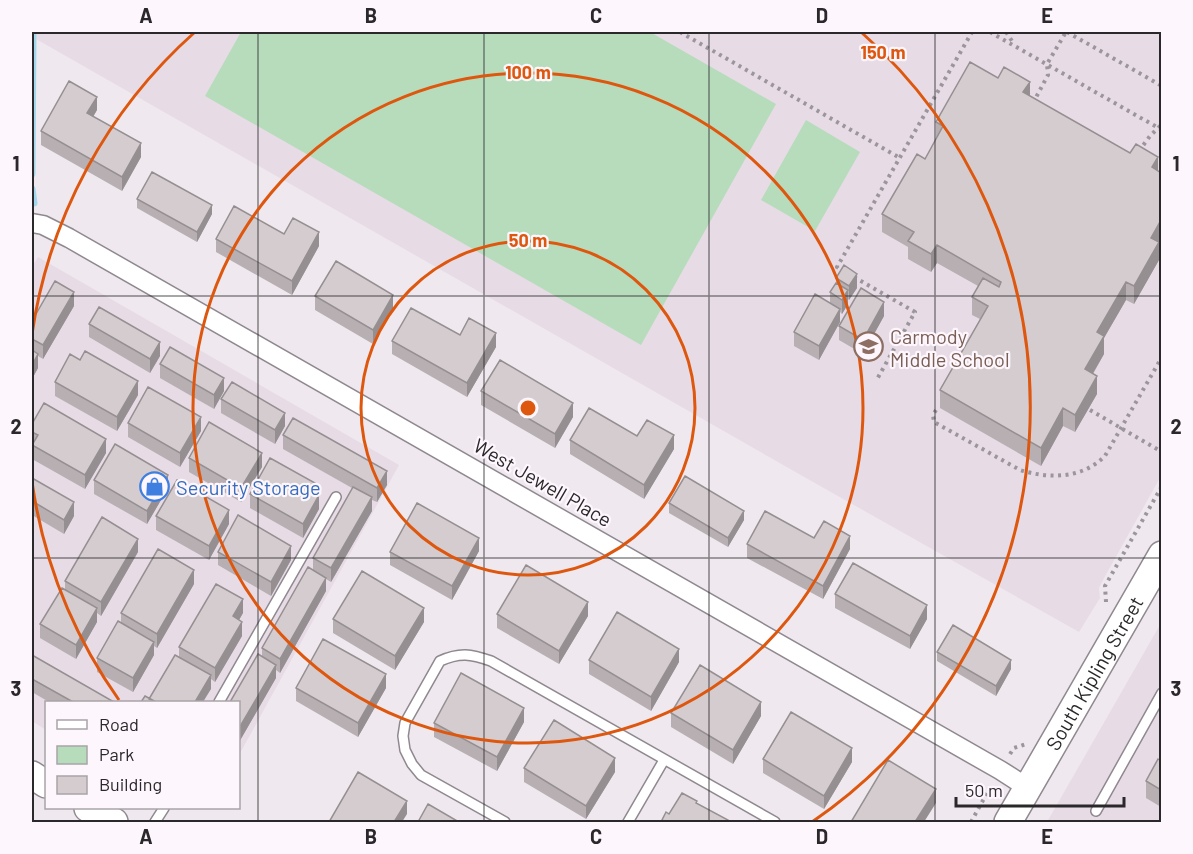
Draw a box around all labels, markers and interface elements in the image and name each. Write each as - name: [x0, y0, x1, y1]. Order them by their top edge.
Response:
- text: A: [139, 3, 153, 27]
- text: B: [365, 3, 377, 27]
- text: C: [590, 3, 602, 27]
- text: D: [816, 3, 828, 27]
- text: E: [1041, 3, 1053, 27]
- text: 150 m: [861, 41, 905, 63]
- text: 100 m: [505, 61, 551, 83]
- text: 1: [12, 151, 20, 175]
- text: 1: [1172, 151, 1180, 175]
- text: 50 m: [509, 229, 547, 251]
- place label: Carmody Middle School: [890, 324, 1010, 371]
- school or university icon: Carmody Middle School: [853, 331, 885, 363]
- centre of rings: [518, 398, 538, 418]
- text: 2: [10, 414, 22, 438]
- text: 2: [1170, 414, 1182, 438]
- street label: West Jewell Place: [470, 433, 616, 531]
- shop icon: Security Storage: [139, 471, 171, 503]
- place label: Security Storage: [176, 475, 321, 499]
- street label: South Kipling Street: [1040, 592, 1148, 754]
- text: 3: [11, 676, 21, 700]
- text: 3: [1171, 676, 1181, 700]
- legend: [45, 701, 240, 809]
- text: Road: [99, 713, 139, 735]
- text: Park: [99, 743, 134, 765]
- scale bar: [956, 770, 1124, 808]
- text: Building: [99, 773, 162, 795]
- text: 50 m: [965, 779, 1003, 801]
- text: A: [139, 824, 153, 848]
- text: B: [365, 824, 377, 848]
- text: C: [590, 824, 602, 848]
- text: D: [816, 824, 828, 848]
- text: E: [1041, 824, 1053, 848]

